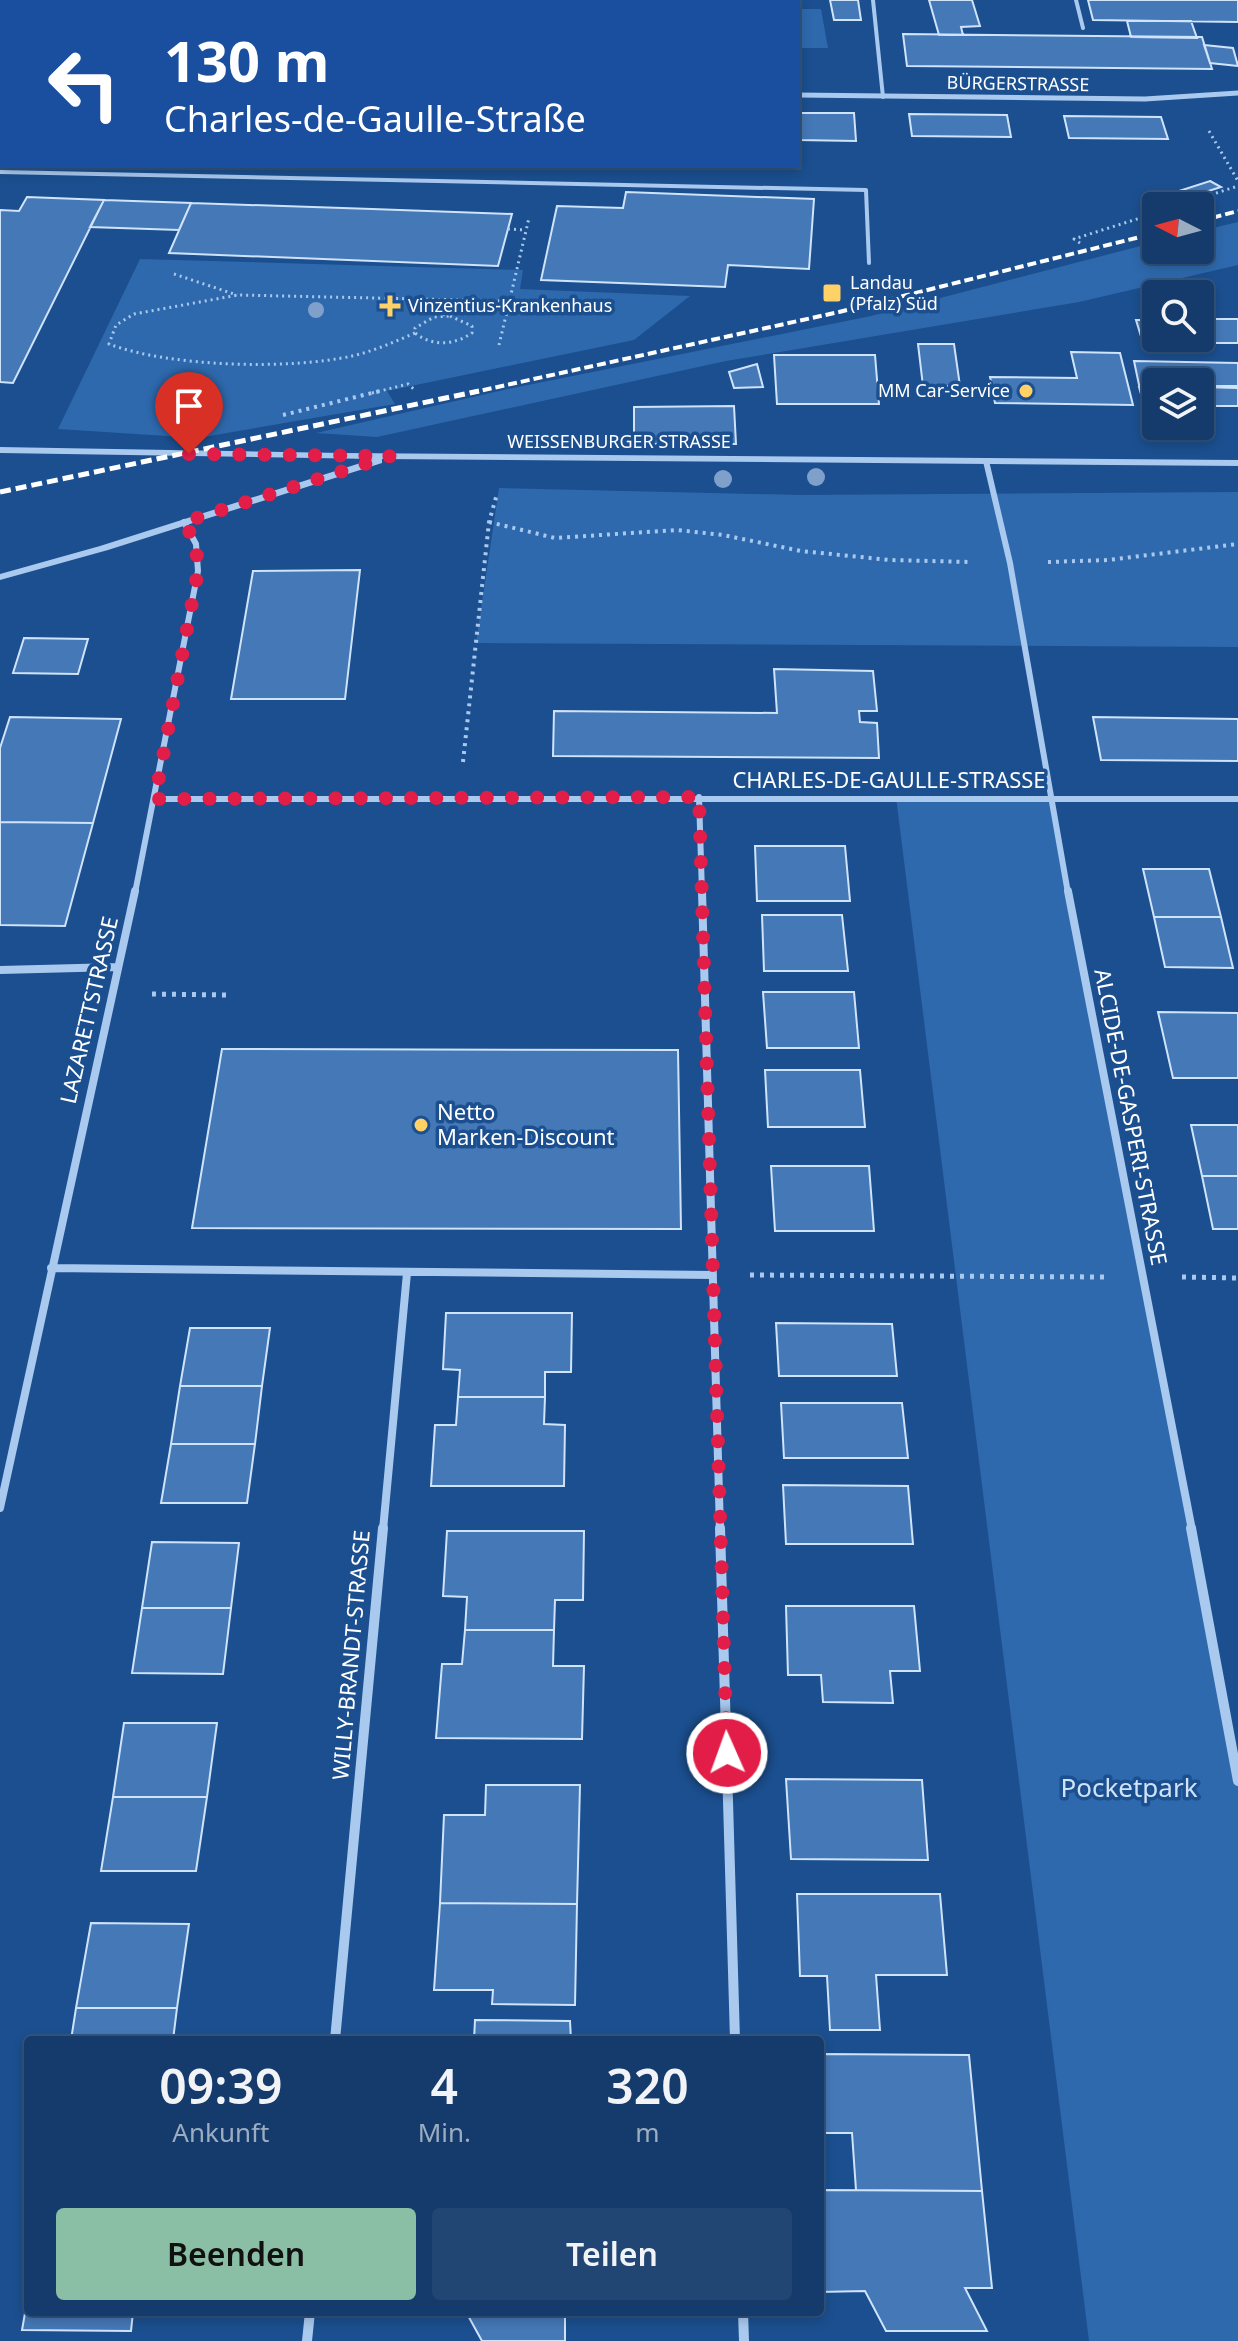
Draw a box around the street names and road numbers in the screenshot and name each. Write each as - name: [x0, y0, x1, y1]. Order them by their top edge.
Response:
- street label: BÜRGERSTRASSE: [946, 70, 1090, 96]
- street label: WEISSENBURGER STRASSE: [507, 429, 731, 453]
- street label: CHARLES-DE-GAULLE-STRASSE: [732, 764, 1046, 794]
- street label: LAZARETTSTRASSE: [52, 913, 124, 1106]
- street label: ALCIDE-DE-GASPERI-STRASSE: [1088, 966, 1175, 1268]
- street label: WILLY-BRANDT-STRASSE: [324, 1529, 376, 1781]

